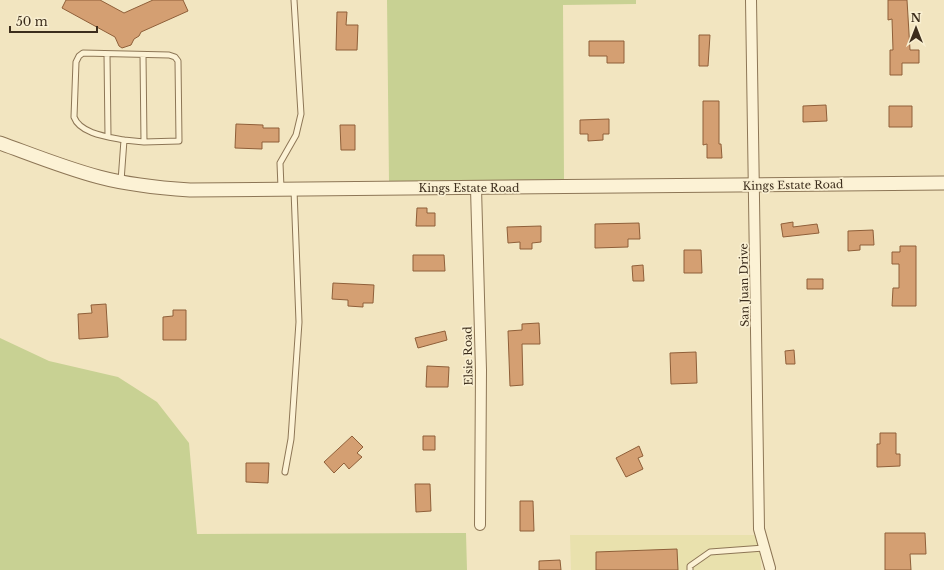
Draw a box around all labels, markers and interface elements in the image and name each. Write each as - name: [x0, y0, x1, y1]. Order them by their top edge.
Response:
- scale bar: [10, 8, 97, 34]
- north arrow: [896, 8, 936, 48]
- text: N: [911, 11, 922, 25]
- text: 50 m: [16, 14, 48, 29]
- street label: Kings Estate Road: [743, 177, 844, 193]
- street label: Kings Estate Road: [419, 181, 520, 195]
- street label: San Juan Drive: [736, 243, 752, 327]
- street label: Elsie Road: [460, 326, 476, 386]

